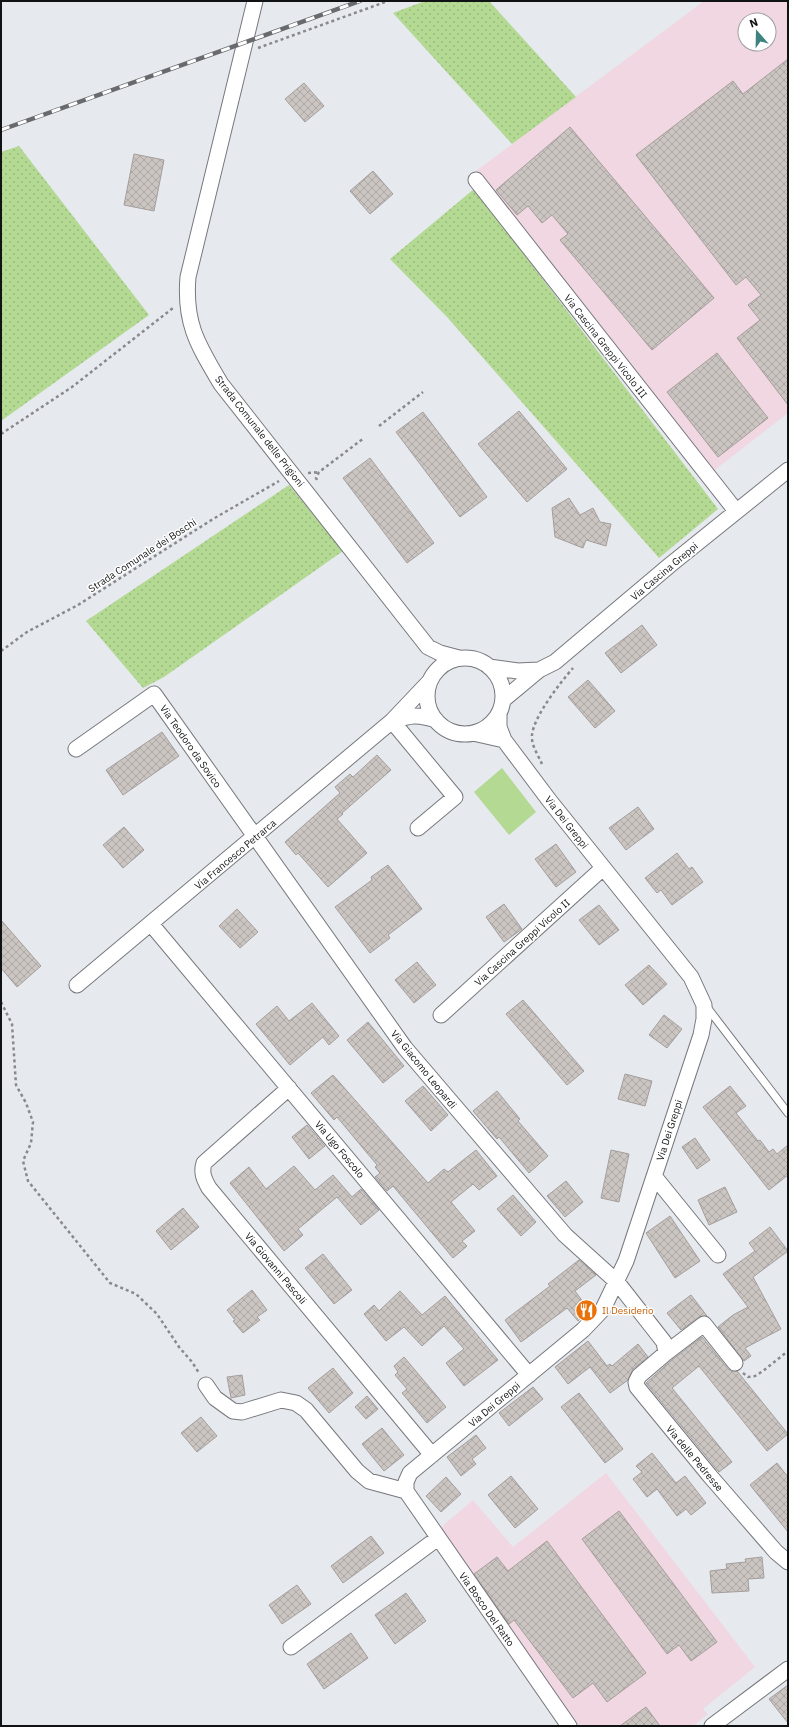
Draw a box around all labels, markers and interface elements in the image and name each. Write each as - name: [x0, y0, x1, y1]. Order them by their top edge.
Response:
- north arrow: [737, 12, 777, 52]
- text: N: [747, 15, 760, 31]
- street label: Via Cascina Greppi Vicolo III: [561, 292, 650, 401]
- street label: Strada Comunale delle Prigioni: [212, 373, 307, 490]
- street label: Strada Comunale dei Boschi: [86, 516, 199, 595]
- street label: Via Cascina Greppi: [628, 539, 701, 603]
- street label: Via Teodoro da Sovico: [157, 702, 224, 791]
- street label: Via Dei Greppi: [542, 793, 591, 851]
- street label: Via Francesco Petrarca: [192, 816, 279, 892]
- street label: Via Cascina Greppi Vicolo II: [472, 896, 573, 989]
- street label: Via Giacomo Leopardi: [388, 1027, 459, 1111]
- street label: Via Dei Greppi: [653, 1098, 685, 1162]
- street label: Via Ugo Foscolo: [312, 1118, 368, 1181]
- street label: Via Giovanni Pascoli: [242, 1230, 309, 1307]
- restaurant icon: Il Desiderio: [573, 1297, 599, 1323]
- place label: Il Desiderio: [602, 1304, 654, 1317]
- street label: Via Dei Greppi: [466, 1379, 523, 1430]
- street label: Via delle Pedresse: [663, 1423, 726, 1494]
- street label: Via Bosco Del Ratto: [456, 1570, 517, 1649]

